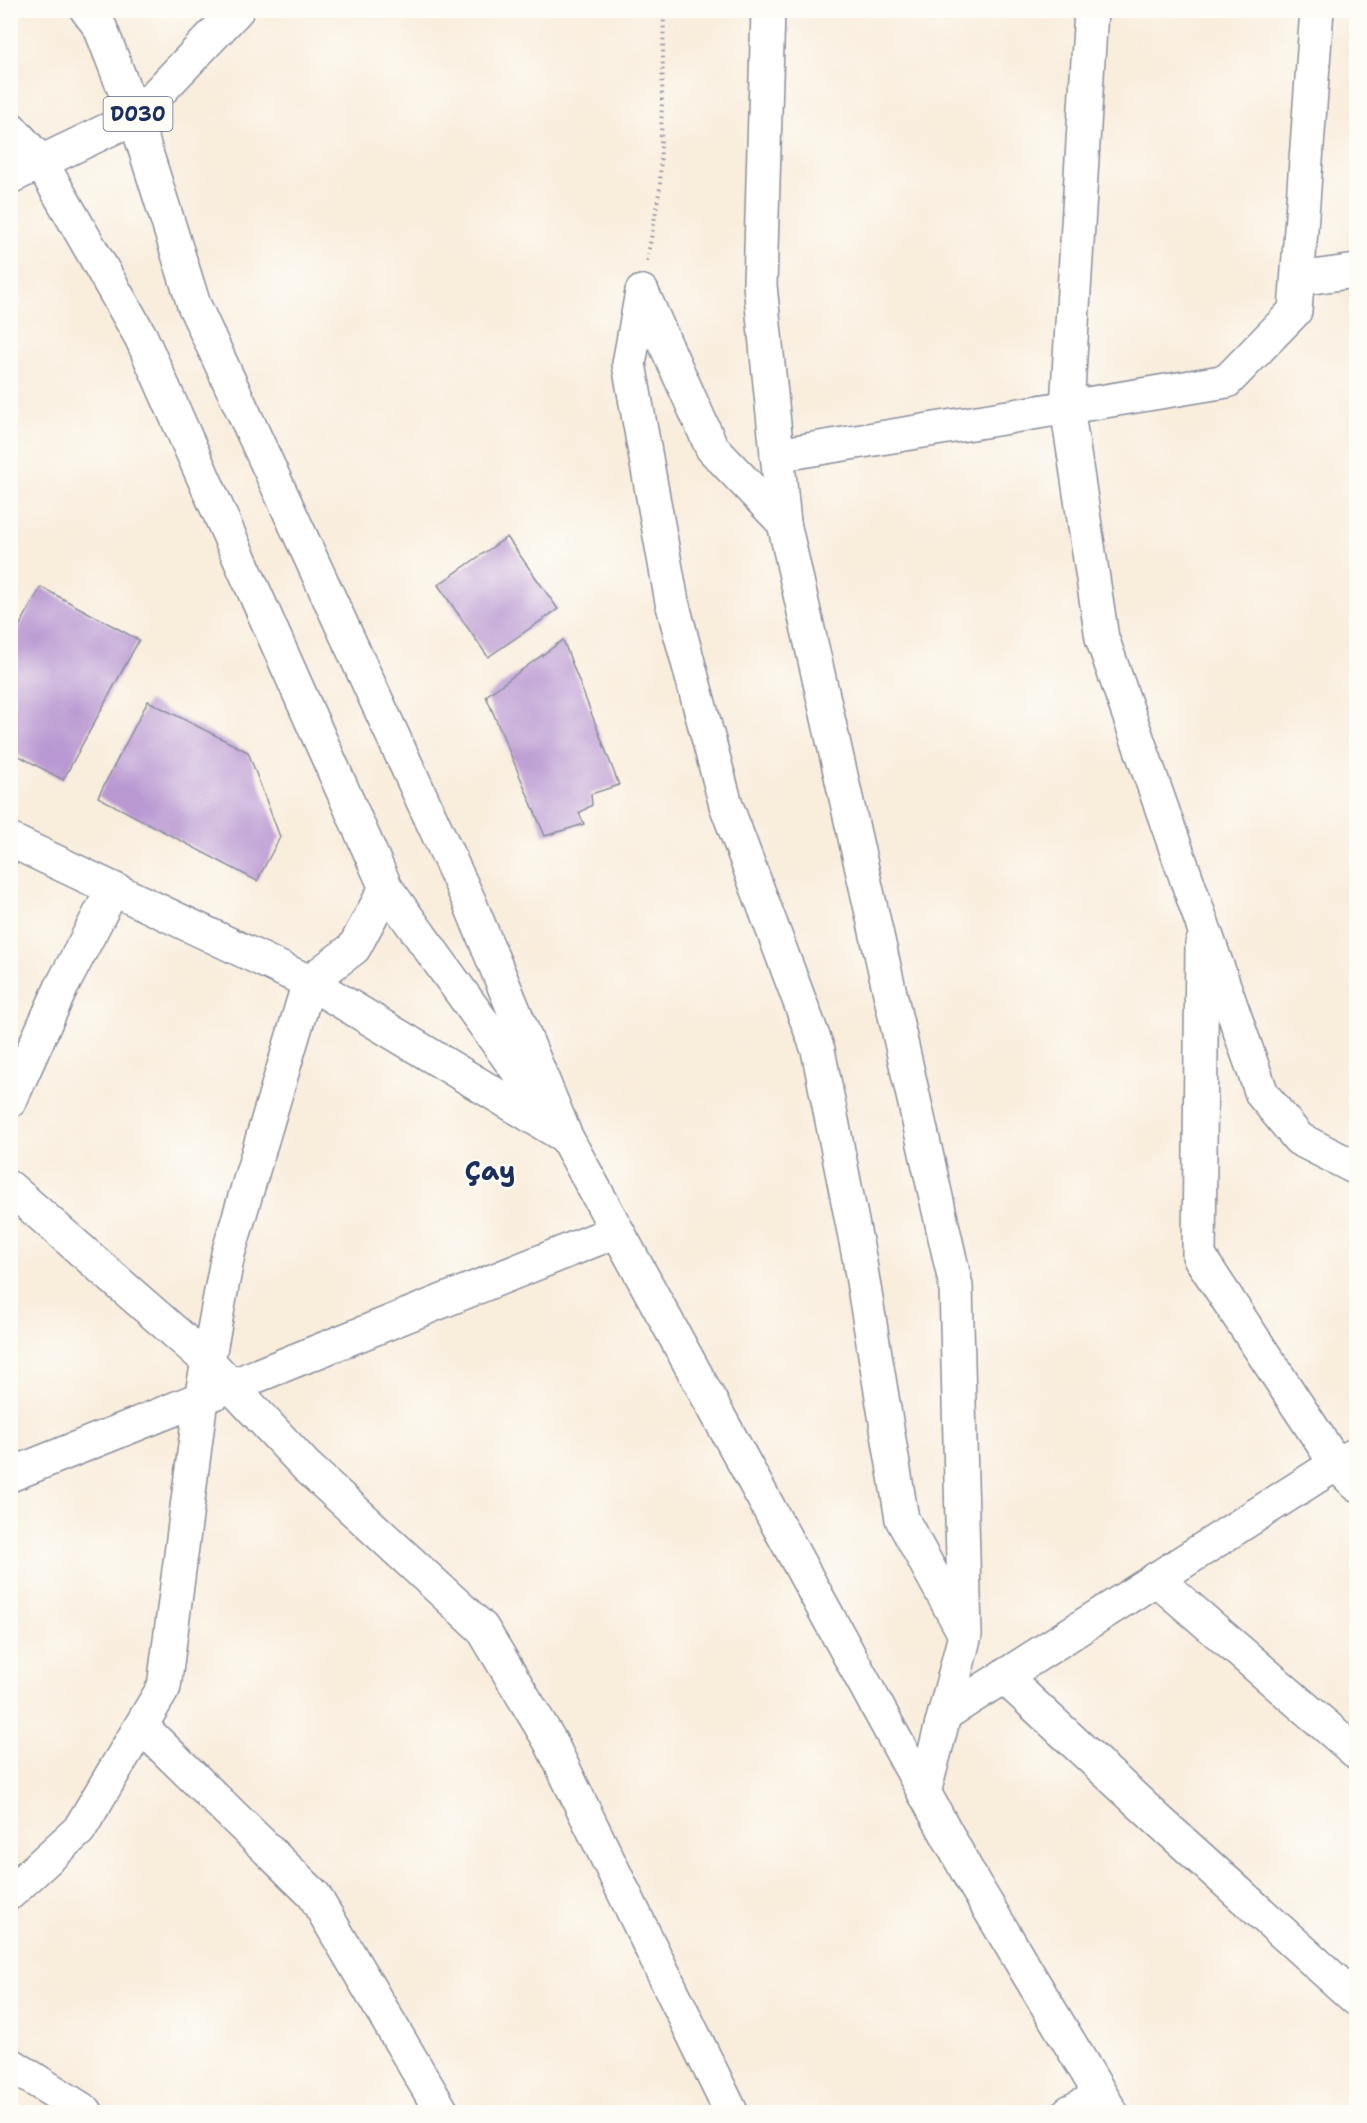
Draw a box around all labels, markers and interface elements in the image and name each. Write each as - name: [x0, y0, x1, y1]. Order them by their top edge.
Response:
- road number: D030: [104, 97, 172, 131]
- district label: Çay: [465, 1152, 515, 1189]

